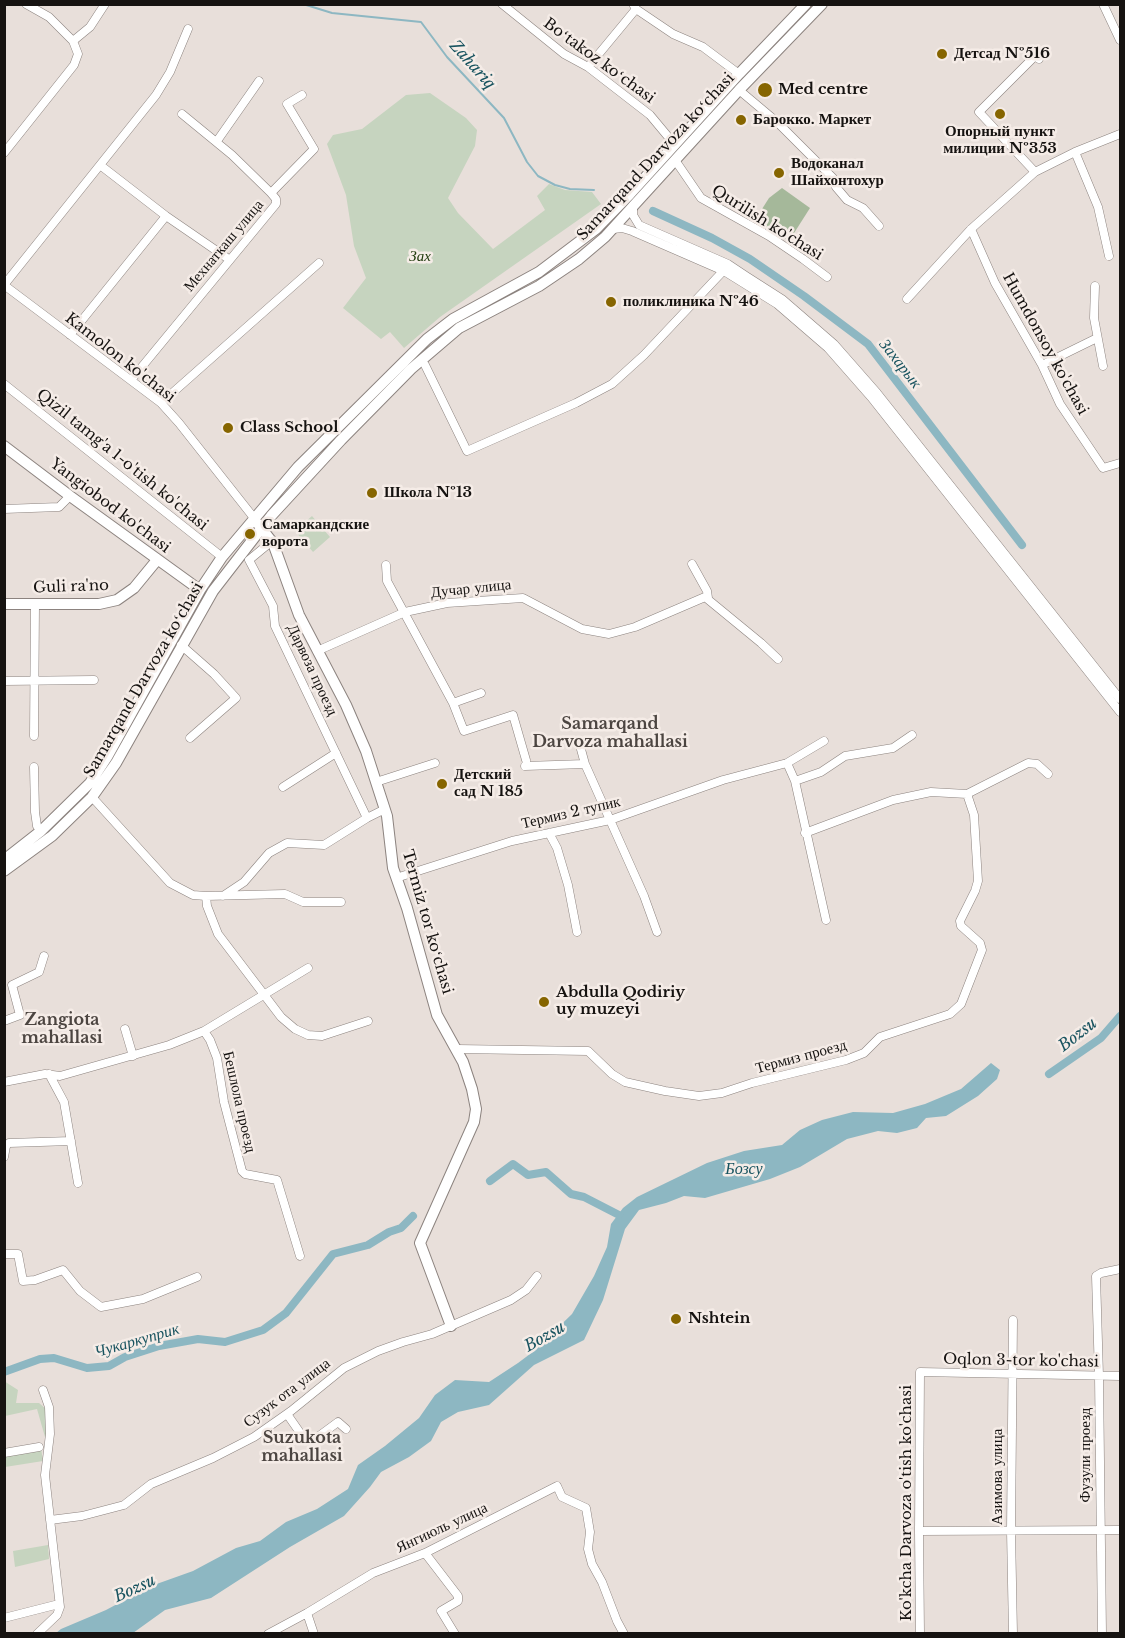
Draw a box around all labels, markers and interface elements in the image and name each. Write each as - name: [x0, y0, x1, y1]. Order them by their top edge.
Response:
- street label: Boʻtakoz koʻchasi: [540, 14, 658, 108]
- water label: Zahariq: [445, 36, 499, 94]
- place label: Детсад №516: [954, 45, 1050, 63]
- marker: Детсад №516: [935, 47, 949, 61]
- street label: Samarqand Darvoza koʻchasi: [574, 70, 738, 244]
- marker: Med centre: [756, 81, 774, 99]
- place label: Med centre: [778, 81, 868, 99]
- marker: Опорный пункт милиции №353: [993, 107, 1007, 121]
- place label: Барокко. Маркет: [753, 111, 871, 129]
- marker: Барокко. Маркет: [734, 113, 748, 127]
- place label: Опорный пункт милиции №353: [943, 123, 1057, 158]
- place label: Водоканал Шайхонтохур: [791, 155, 884, 190]
- marker: Водоканал Шайхонтохур: [772, 166, 786, 180]
- street label: Qurilish ko'chasi: [708, 182, 826, 264]
- street label: Мехнаткаш улица: [180, 196, 268, 296]
- park label: Зах: [409, 248, 431, 266]
- street label: Humdonsoy ko'chasi: [998, 270, 1092, 418]
- place label: поликлиника №46: [623, 293, 759, 311]
- marker: поликлиника №46: [604, 295, 618, 309]
- street label: Kamolon ko'chasi: [61, 309, 179, 407]
- water label: Захарык: [875, 336, 925, 392]
- street label: Qizil tamg'a 1-o'tish ko'chasi: [33, 385, 211, 535]
- place label: Class School: [240, 419, 338, 437]
- marker: Class School: [221, 421, 235, 435]
- street label: Yangiobod ko'chasi: [46, 455, 174, 557]
- place label: Школа №13: [384, 484, 472, 502]
- marker: Школа №13: [365, 486, 379, 500]
- place label: Самаркандские ворота: [262, 516, 369, 551]
- marker: Самаркандские ворота: [243, 527, 257, 541]
- street label: Дучар улица: [430, 576, 512, 602]
- street label: Guli ra'no: [33, 577, 109, 597]
- street label: Samarqand Darvoza koʻchasi: [81, 579, 207, 781]
- street label: Дарвоза проезд: [283, 621, 341, 719]
- district label: Samarqand Darvoza mahallasi: [532, 714, 688, 752]
- place label: Детский сад N 185: [454, 766, 523, 801]
- marker: Детский сад N 185: [435, 777, 449, 791]
- street label: Термиз 2 тупик: [520, 793, 622, 833]
- street label: Termiz tor koʻchasi: [398, 848, 456, 996]
- place label: Abdulla Qodiriy uy muzeyi: [556, 984, 685, 1019]
- marker: Abdulla Qodiriy uy muzeyi: [537, 995, 551, 1009]
- district label: Zangiota mahallasi: [21, 1010, 103, 1048]
- water label: Bozsu: [1055, 1014, 1101, 1056]
- street label: Термиз проезд: [753, 1036, 849, 1078]
- street label: Бешлола проезд: [219, 1050, 259, 1154]
- water label: Бозсу: [725, 1159, 763, 1179]
- place label: Nshtein: [688, 1310, 750, 1328]
- marker: Nshtein: [669, 1312, 683, 1326]
- water label: Bozsu: [521, 1318, 569, 1356]
- water label: Чукаркуприк: [92, 1320, 182, 1362]
- street label: Oqlon 3-tor ko'chasi: [943, 1351, 1099, 1371]
- street label: Сузук ота улица: [240, 1355, 334, 1431]
- street label: Ko'kcha Darvoza o'tish ko'chasi: [898, 1385, 916, 1621]
- street label: Фузули проезд: [1077, 1408, 1095, 1502]
- district label: Suzukota mahallasi: [261, 1428, 343, 1466]
- street label: Азимова улица: [989, 1429, 1007, 1525]
- street label: Янгиюль улица: [393, 1499, 491, 1557]
- water label: Bozsu: [111, 1571, 159, 1607]

